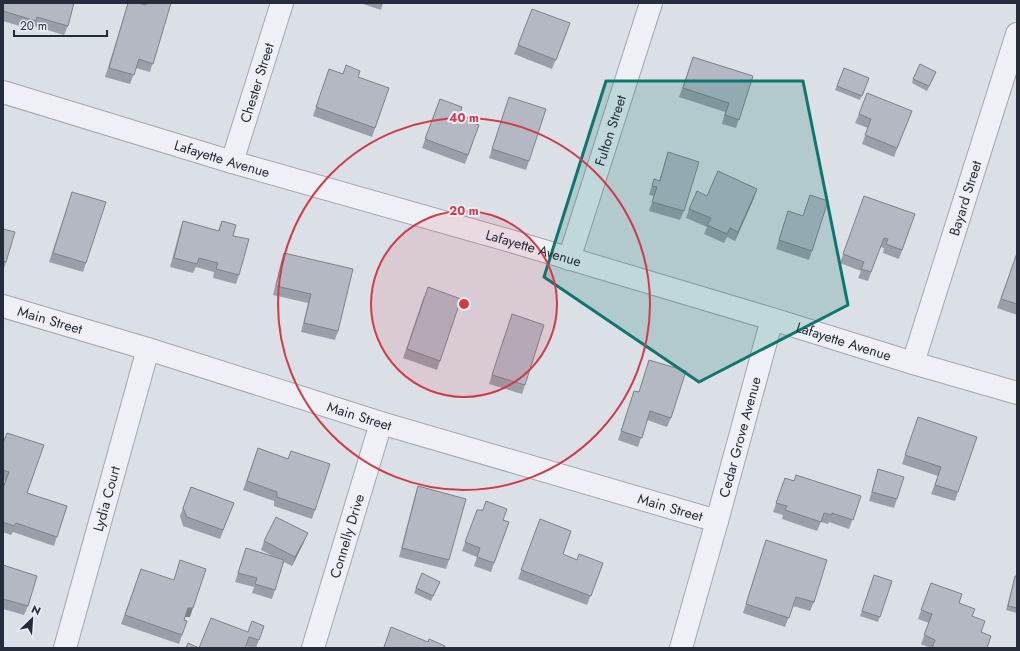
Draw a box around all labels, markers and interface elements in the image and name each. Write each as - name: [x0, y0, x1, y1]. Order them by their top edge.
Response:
- scale bar: [14, 12, 107, 38]
- text: 20 m: [20, 17, 47, 35]
- street label: Chester Street: [235, 40, 279, 125]
- street label: Fulton Street: [589, 92, 631, 168]
- text: 40 m: [449, 109, 479, 127]
- street label: Lafayette Avenue: [172, 135, 272, 182]
- street label: Bayard Street: [944, 157, 987, 238]
- text: 20 m: [449, 202, 479, 220]
- street label: Lafayette Avenue: [483, 224, 584, 272]
- centre of rings: [457, 297, 471, 311]
- street label: Main Street: [15, 301, 85, 339]
- street label: Lafayette Avenue: [794, 317, 894, 366]
- street label: Cedar Grove Avenue: [714, 374, 766, 500]
- street label: Main Street: [325, 396, 395, 436]
- street label: Lydia Court: [88, 463, 125, 534]
- street label: Main Street: [635, 488, 706, 526]
- street label: Connelly Drive: [325, 491, 369, 581]
- north arrow: [12, 599, 52, 639]
- text: N: [29, 601, 44, 619]

